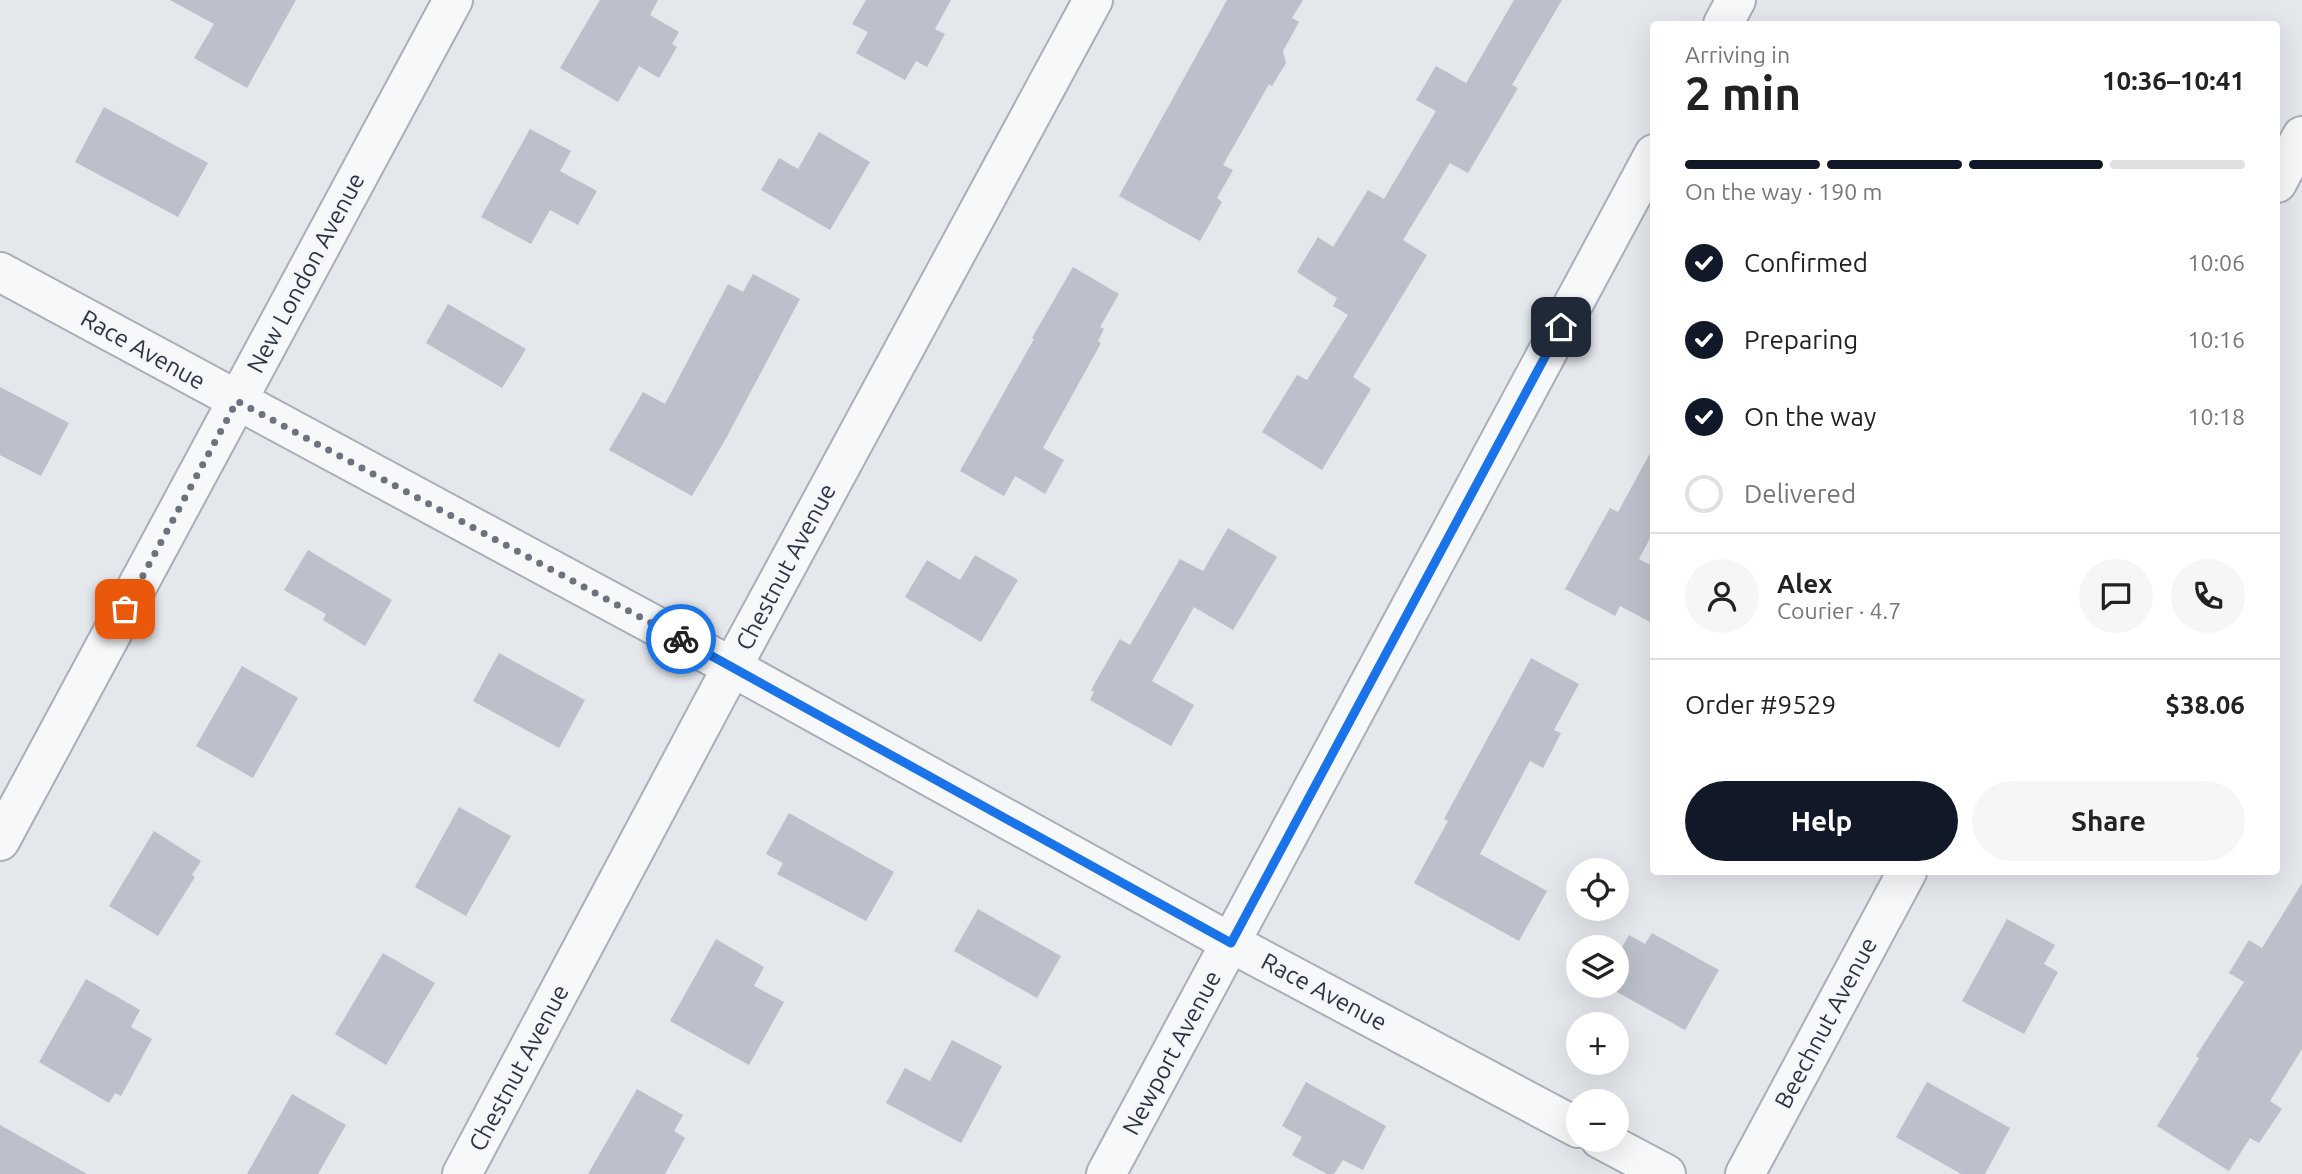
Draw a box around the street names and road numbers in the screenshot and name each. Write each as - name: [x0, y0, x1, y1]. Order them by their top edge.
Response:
- street label: New London Avenue: [241, 168, 370, 377]
- street label: Race Avenue: [76, 304, 210, 395]
- street label: Chestnut Avenue: [730, 479, 841, 655]
- street label: Beechnut Avenue: [1769, 933, 1882, 1113]
- street label: Race Avenue: [1257, 947, 1391, 1036]
- street label: Newport Avenue: [1117, 966, 1226, 1139]
- street label: Chestnut Avenue: [463, 980, 574, 1156]

